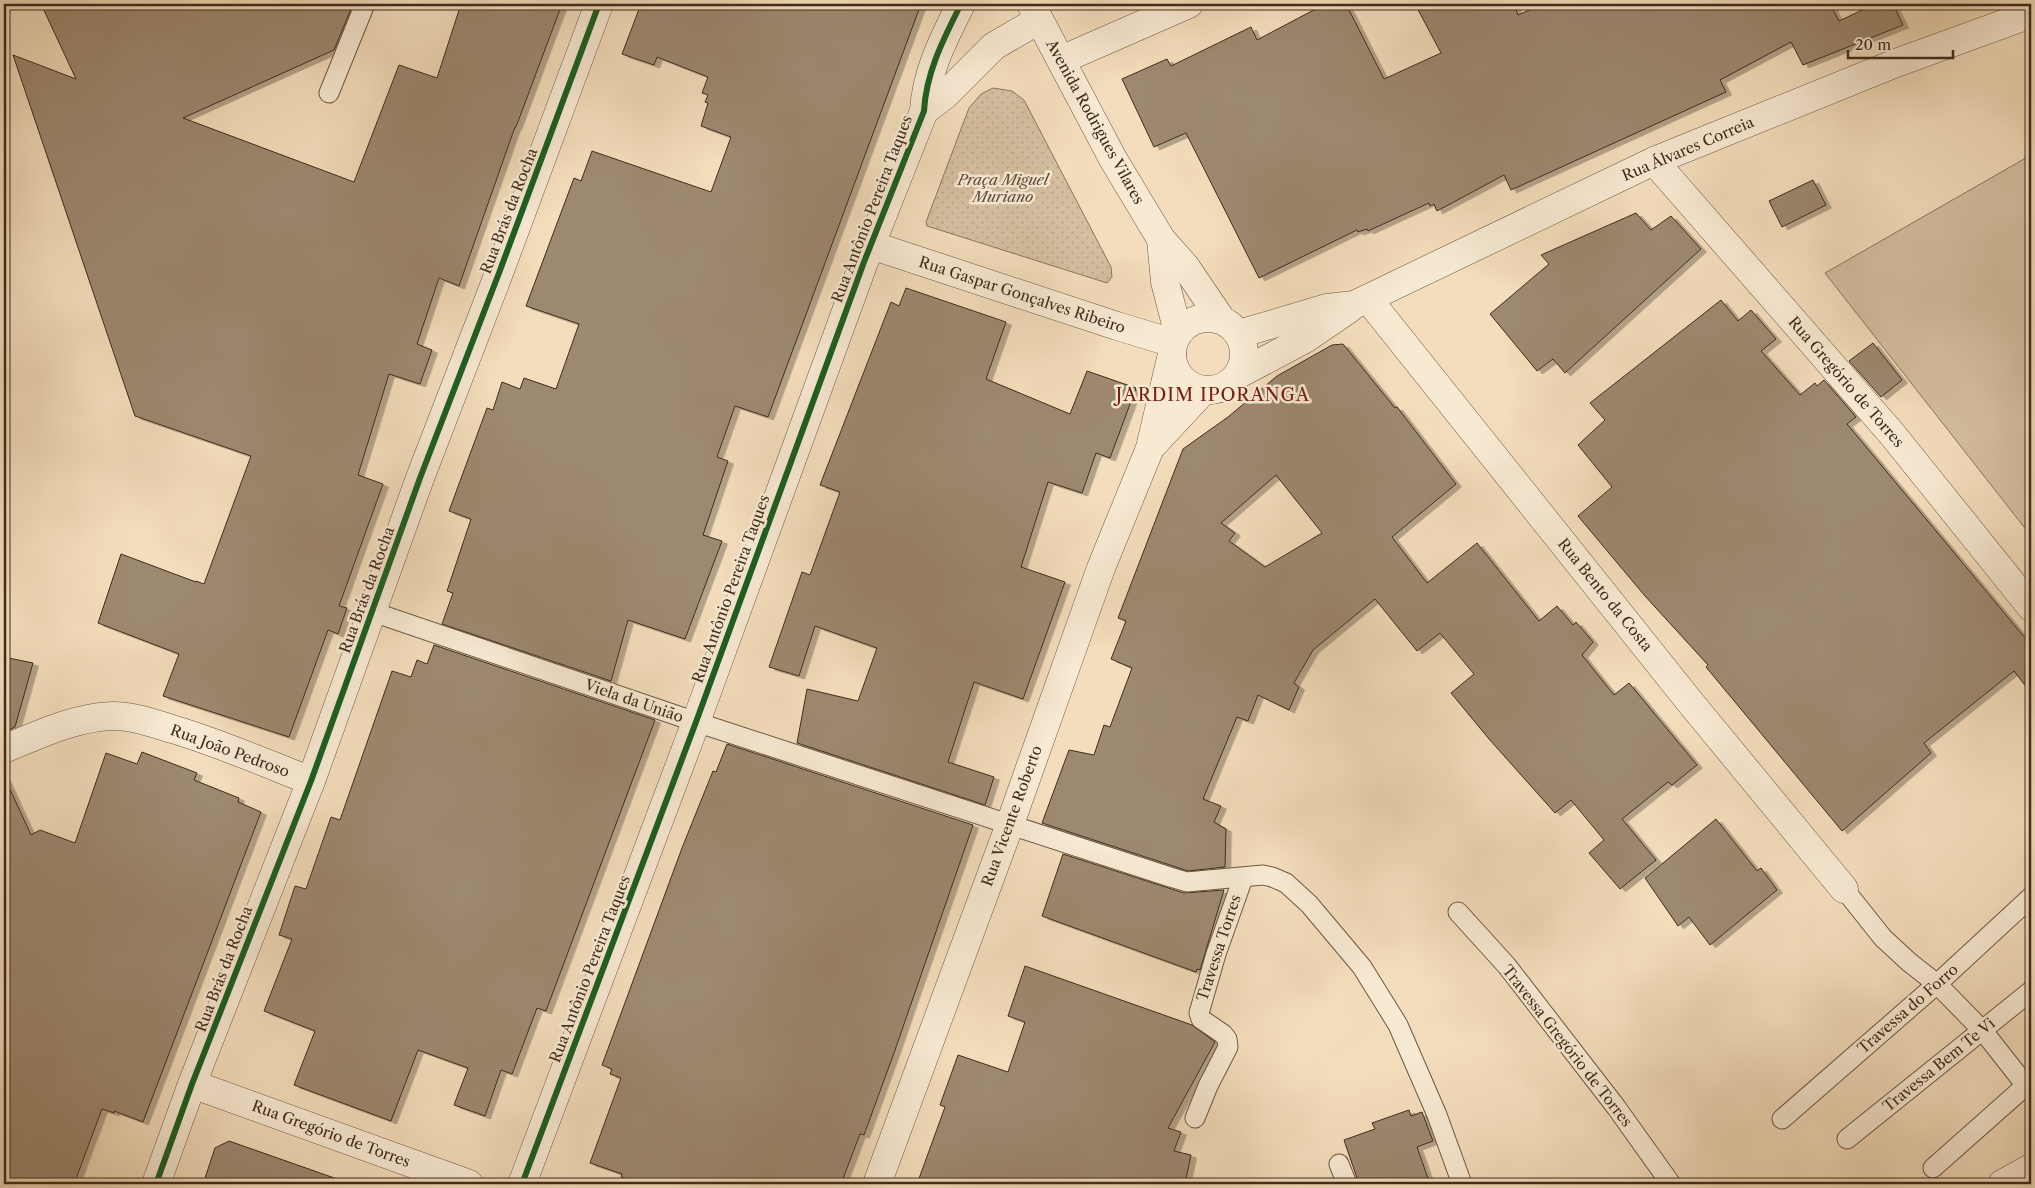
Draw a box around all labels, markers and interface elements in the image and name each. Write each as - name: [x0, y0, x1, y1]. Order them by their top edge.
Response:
- scale bar: [1848, 28, 1952, 60]
- street label: Avenida Rodrigues Vilares: [1042, 35, 1149, 207]
- text: 20 m: [1855, 35, 1891, 54]
- street label: Rua Álvares Correia: [1619, 112, 1757, 185]
- street label: Rua Antônio Pereira Taques: [827, 113, 916, 305]
- street label: Rua Brás da Rocha: [476, 145, 541, 276]
- park label: Praça Miguel Muriano: [956, 170, 1051, 206]
- street label: Rua Gaspar Gonçalves Ribeiro: [916, 252, 1128, 337]
- street label: Rua Gregório de Torres: [1784, 312, 1908, 451]
- district label: JARDIM IPORANGA: [1113, 384, 1310, 406]
- street label: Rua Antônio Pereira Taques: [688, 492, 773, 686]
- street label: Rua Brás da Rocha: [335, 524, 398, 656]
- street label: Rua Bento da Costa: [1554, 534, 1657, 655]
- street label: Viela da União: [581, 674, 686, 726]
- street label: Rua João Pedroso: [168, 720, 292, 781]
- street label: Rua Vicente Roberto: [977, 743, 1046, 889]
- street label: Rua Antônio Pereira Taques: [545, 873, 634, 1065]
- street label: Travessa Torres: [1192, 892, 1245, 1004]
- street label: Rua Brás da Rocha: [191, 903, 256, 1034]
- street label: Travessa do Forro: [1853, 960, 1962, 1058]
- street label: Travessa Gregório de Torres: [1498, 961, 1637, 1130]
- street label: Travessa Bem Te Vi: [1879, 1013, 1999, 1116]
- street label: Rua Gregório de Torres: [249, 1096, 413, 1171]

